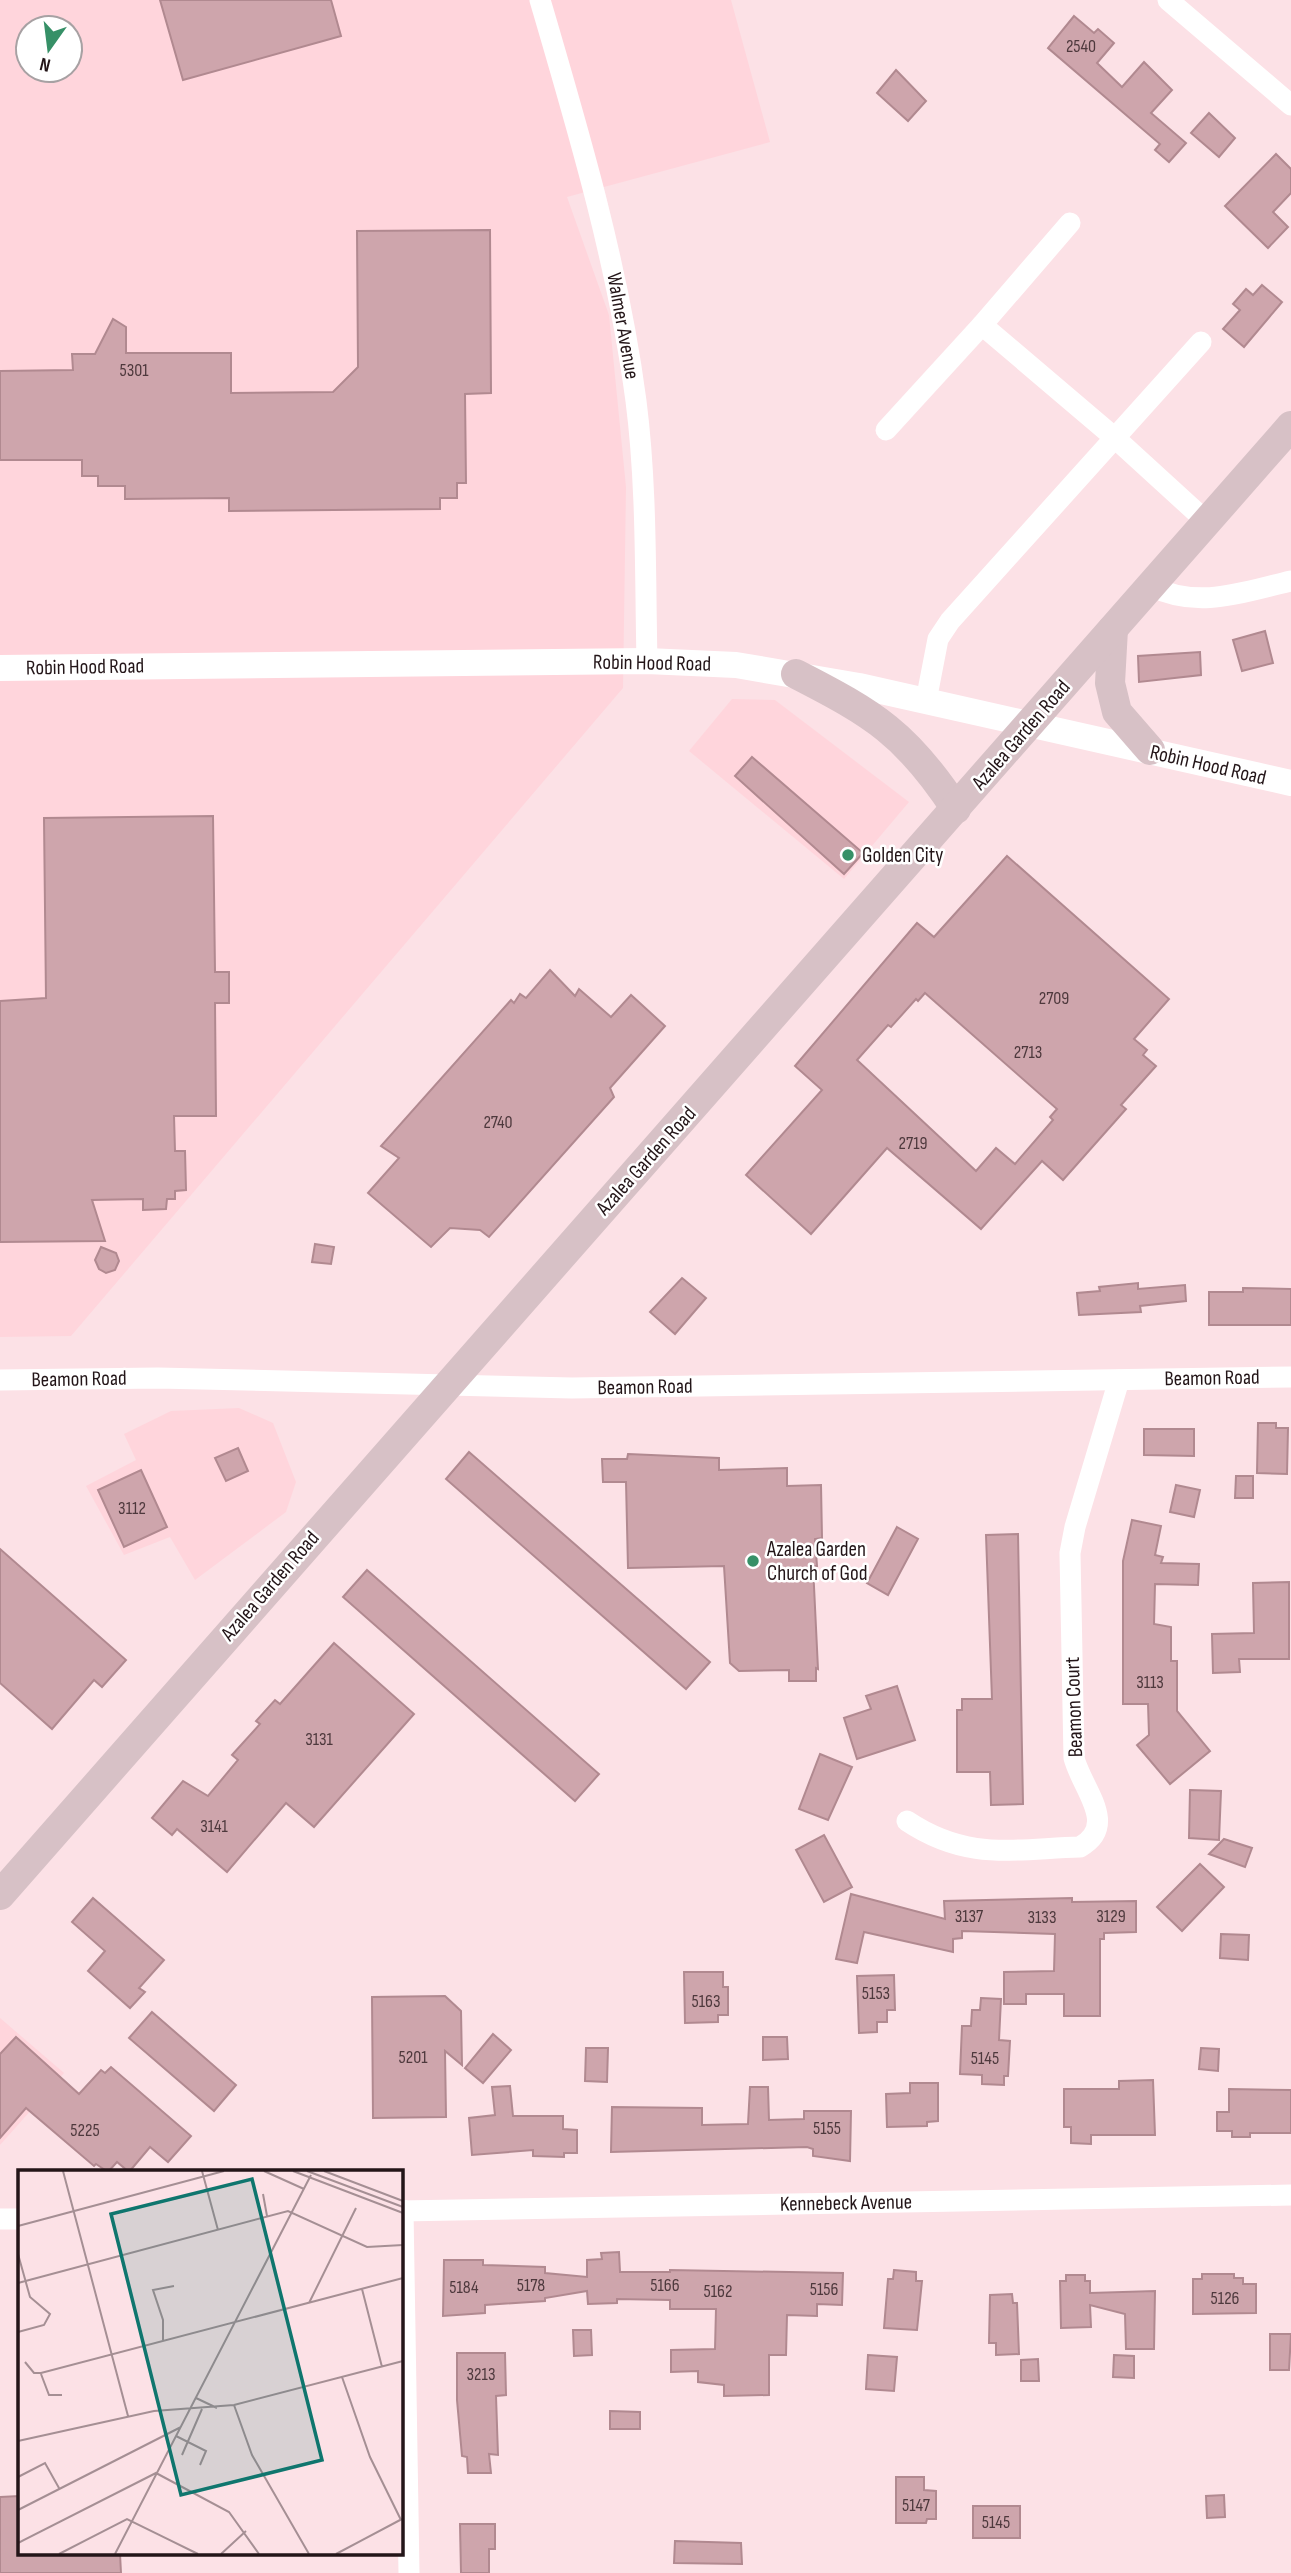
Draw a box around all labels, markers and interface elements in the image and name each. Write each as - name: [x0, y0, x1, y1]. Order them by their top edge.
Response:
- north arrow: [14, 14, 84, 84]
- house number: 2540: [1066, 36, 1096, 57]
- text: N: [38, 52, 53, 76]
- street label: Walmer Avenue: [601, 271, 645, 381]
- house number: 5301: [119, 360, 149, 381]
- street label: Robin Hood Road: [593, 649, 711, 677]
- street label: Robin Hood Road: [26, 653, 144, 681]
- street label: Azalea Garden Road: [966, 675, 1075, 796]
- street label: Robin Hood Road: [1148, 740, 1268, 790]
- place label: Golden City: [862, 843, 943, 868]
- marker: Golden City: [840, 847, 856, 863]
- house number: 2709: [1039, 988, 1069, 1009]
- house number: 2713: [1014, 1042, 1042, 1063]
- street label: Azalea Garden Road: [590, 1102, 701, 1221]
- house number: 2740: [483, 1112, 513, 1133]
- house number: 2719: [899, 1133, 928, 1154]
- street label: Beamon Road: [1164, 1365, 1260, 1391]
- street label: Beamon Road: [31, 1366, 127, 1392]
- street label: Beamon Road: [597, 1374, 693, 1400]
- house number: 3112: [118, 1498, 146, 1519]
- street label: Azalea Garden Road: [215, 1526, 324, 1647]
- place label: Azalea Garden Church of God: [766, 1537, 867, 1586]
- marker: Azalea Garden Church of God: [745, 1553, 761, 1569]
- street label: Beamon Court: [1060, 1656, 1088, 1758]
- house number: 3113: [1136, 1672, 1164, 1693]
- house number: 3131: [305, 1729, 334, 1750]
- house number: 3141: [200, 1816, 229, 1837]
- house number: 3137: [955, 1906, 984, 1927]
- house number: 3129: [1096, 1906, 1126, 1927]
- house number: 3133: [1028, 1907, 1056, 1928]
- house number: 5153: [862, 1983, 890, 2004]
- house number: 5163: [692, 1991, 720, 2012]
- house number: 5201: [399, 2047, 428, 2068]
- house number: 5145: [971, 2048, 999, 2069]
- house number: 5155: [813, 2118, 841, 2139]
- house number: 5225: [70, 2120, 100, 2141]
- inset map: [18, 2170, 402, 2556]
- street label: Kennebeck Avenue: [780, 2189, 912, 2217]
- house number: 5178: [517, 2275, 545, 2296]
- house number: 5166: [650, 2275, 680, 2296]
- house number: 5184: [449, 2277, 479, 2298]
- house number: 5156: [810, 2279, 838, 2300]
- house number: 5162: [704, 2281, 732, 2302]
- house number: 5126: [1210, 2288, 1240, 2309]
- house number: 3213: [467, 2364, 495, 2385]
- house number: 5147: [902, 2495, 931, 2516]
- house number: 5145: [982, 2512, 1010, 2533]

